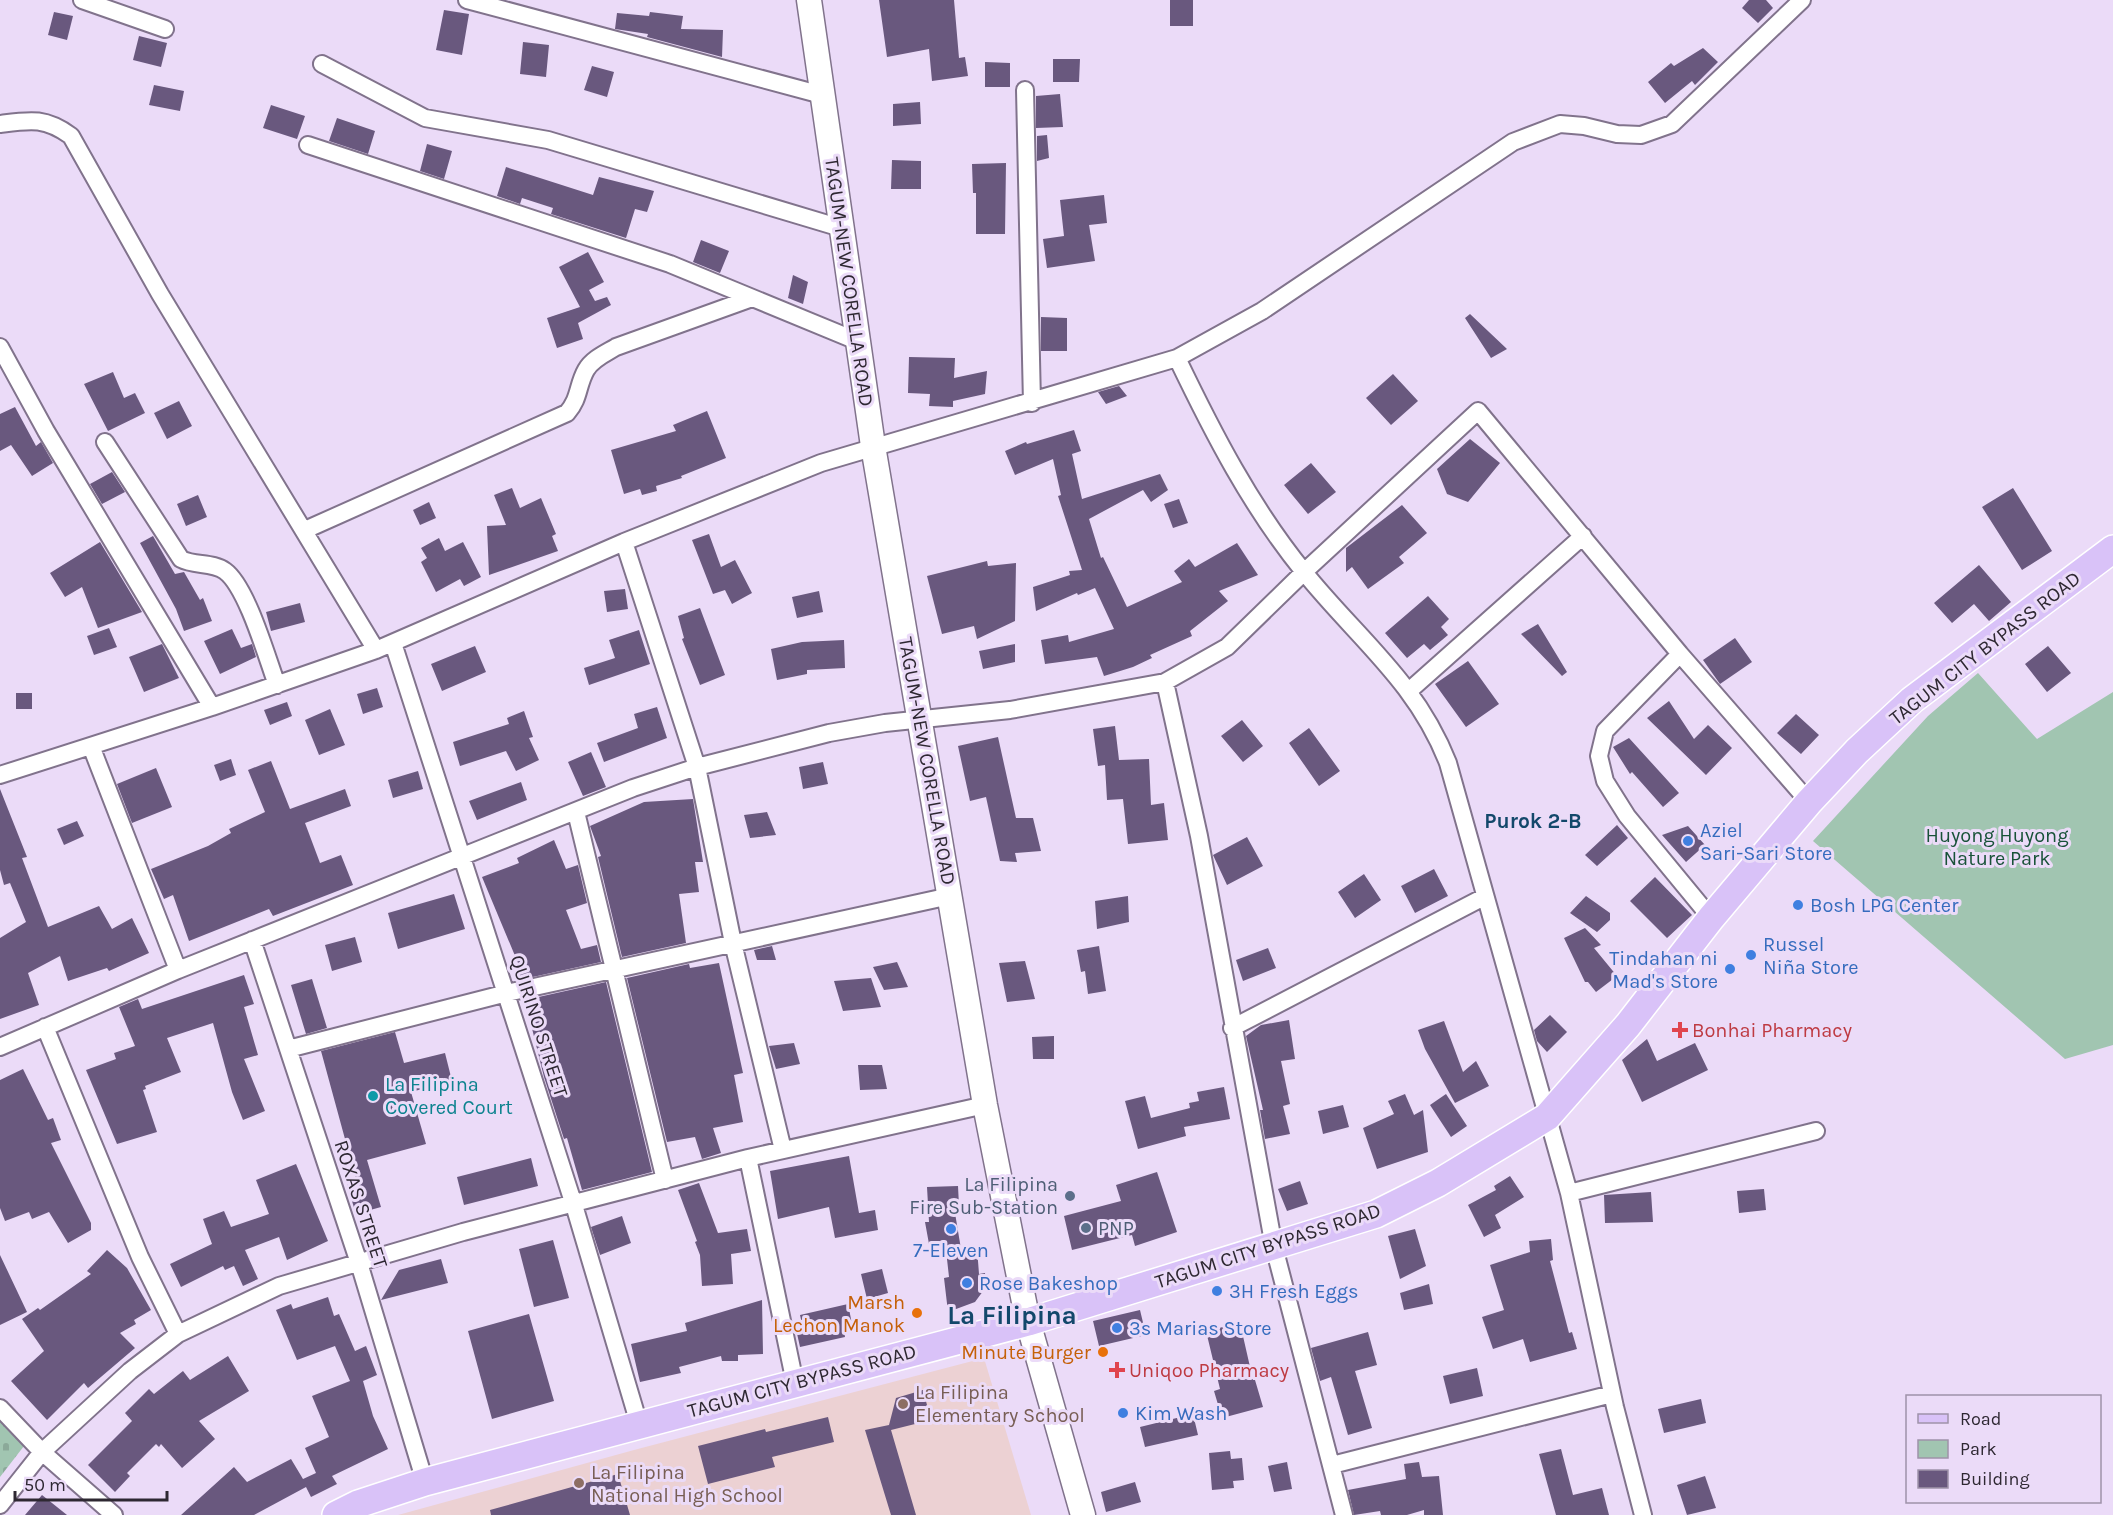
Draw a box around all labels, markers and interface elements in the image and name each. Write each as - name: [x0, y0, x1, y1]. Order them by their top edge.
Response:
- street label: TAGUM-NEW CORELLA ROAD: [820, 156, 878, 408]
- street label: TAGUM CITY BYPASS ROAD: [1885, 566, 2085, 730]
- street label: TAGUM-NEW CORELLA ROAD: [894, 635, 960, 887]
- district label: Purok 2-B: [1484, 809, 1582, 833]
- place label: Aziel Sari-Sari Store: [1700, 819, 1832, 865]
- park label: Huyong Huyong Nature Park: [1926, 824, 2068, 870]
- marker: Aziel Sari-Sari Store: [1681, 834, 1695, 848]
- place label: Bosh LPG Center: [1810, 894, 1959, 917]
- marker: Bosh LPG Center: [1791, 898, 1805, 912]
- place label: Russel Niña Store: [1763, 933, 1859, 979]
- place label: Tindahan ni Mad's Store: [1609, 947, 1718, 993]
- marker: Russel Niña Store: [1744, 948, 1758, 962]
- street label: QUIRINO STREET: [505, 952, 573, 1100]
- marker: Tindahan ni Mad's Store: [1723, 962, 1737, 976]
- place label: Bonhai Pharmacy: [1692, 1019, 1852, 1042]
- marker: Bonhai Pharmacy: [1673, 1023, 1687, 1037]
- place label: La Filipina Covered Court: [385, 1073, 513, 1119]
- marker: La Filipina Covered Court: [366, 1089, 380, 1103]
- street label: ROXAS STREET: [330, 1137, 392, 1271]
- place label: La Filipina Fire Sub-Station: [909, 1173, 1058, 1219]
- marker: La Filipina Fire Sub-Station: [1063, 1189, 1077, 1203]
- street label: TAGUM CITY BYPASS ROAD: [1152, 1199, 1384, 1293]
- place label: PNP: [1098, 1217, 1134, 1240]
- marker: PNP: [1079, 1221, 1093, 1235]
- marker: 7-Eleven: [944, 1222, 958, 1236]
- place label: 7-Eleven: [913, 1239, 989, 1262]
- place label: Rose Bakeshop: [979, 1272, 1118, 1295]
- marker: Rose Bakeshop: [960, 1276, 974, 1290]
- place label: 3H Fresh Eggs: [1229, 1280, 1359, 1303]
- marker: 3H Fresh Eggs: [1210, 1284, 1224, 1298]
- place label: Marsh Lechon Manok: [773, 1291, 905, 1337]
- district label: La Filipina: [947, 1300, 1077, 1331]
- marker: Marsh Lechon Manok: [910, 1306, 924, 1320]
- place label: 3s Marias Store: [1129, 1317, 1272, 1340]
- marker: 3s Marias Store: [1110, 1321, 1124, 1335]
- street label: TAGUM CITY BYPASS ROAD: [685, 1339, 919, 1423]
- place label: Minute Burger: [961, 1341, 1092, 1364]
- marker: Minute Burger: [1096, 1345, 1110, 1359]
- place label: Uniqoo Pharmacy: [1129, 1359, 1289, 1382]
- marker: Uniqoo Pharmacy: [1110, 1363, 1124, 1377]
- place label: La Filipina Elementary School: [915, 1381, 1085, 1427]
- legend: [1906, 1395, 2101, 1503]
- marker: La Filipina Elementary School: [896, 1397, 910, 1411]
- place label: Kim Wash: [1135, 1402, 1227, 1425]
- marker: Kim Wash: [1116, 1406, 1130, 1420]
- text: Road: [1960, 1408, 2001, 1430]
- text: Park: [1960, 1438, 1997, 1460]
- place label: La Filipina National High School: [591, 1461, 783, 1507]
- scale bar: [15, 1464, 166, 1502]
- text: Building: [1960, 1468, 2030, 1490]
- text: 50 m: [24, 1474, 66, 1496]
- marker: La Filipina National High School: [572, 1476, 586, 1490]

